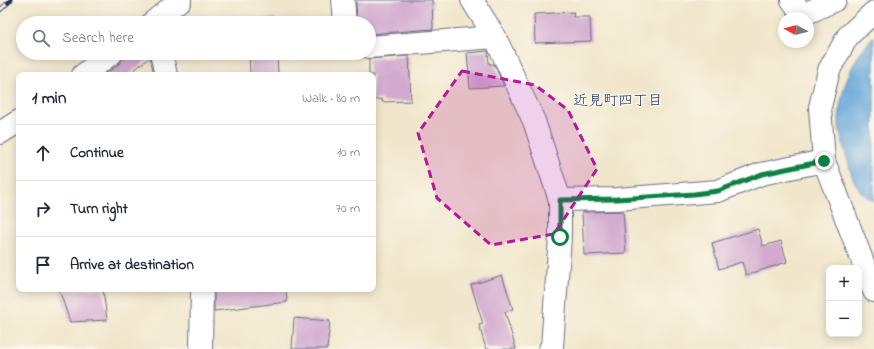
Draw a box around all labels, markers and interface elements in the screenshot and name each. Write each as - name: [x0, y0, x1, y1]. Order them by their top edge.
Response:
- north arrow: [778, 12, 814, 48]
- search box: [16, 16, 376, 60]
- icon: search: [30, 27, 52, 49]
- text: Search here: [62, 27, 134, 49]
- text: 1 min: [32, 86, 66, 111]
- text: Walk · 80 m: [302, 89, 360, 108]
- district label: 近見町四丁目: [573, 90, 663, 112]
- icon: ahead: [32, 142, 54, 164]
- text: Continue: [70, 142, 124, 164]
- text: 10 m: [337, 143, 360, 162]
- route end: [815, 152, 833, 170]
- icon: right: [32, 198, 54, 220]
- text: Turn right: [70, 198, 128, 220]
- text: 70 m: [336, 199, 360, 218]
- route start: [551, 228, 569, 246]
- icon: arrive: [32, 254, 54, 276]
- text: Arrive at destination: [70, 254, 194, 276]
- map controls: [826, 265, 862, 337]
- button: +: [826, 265, 862, 301]
- button: −: [826, 301, 862, 337]

